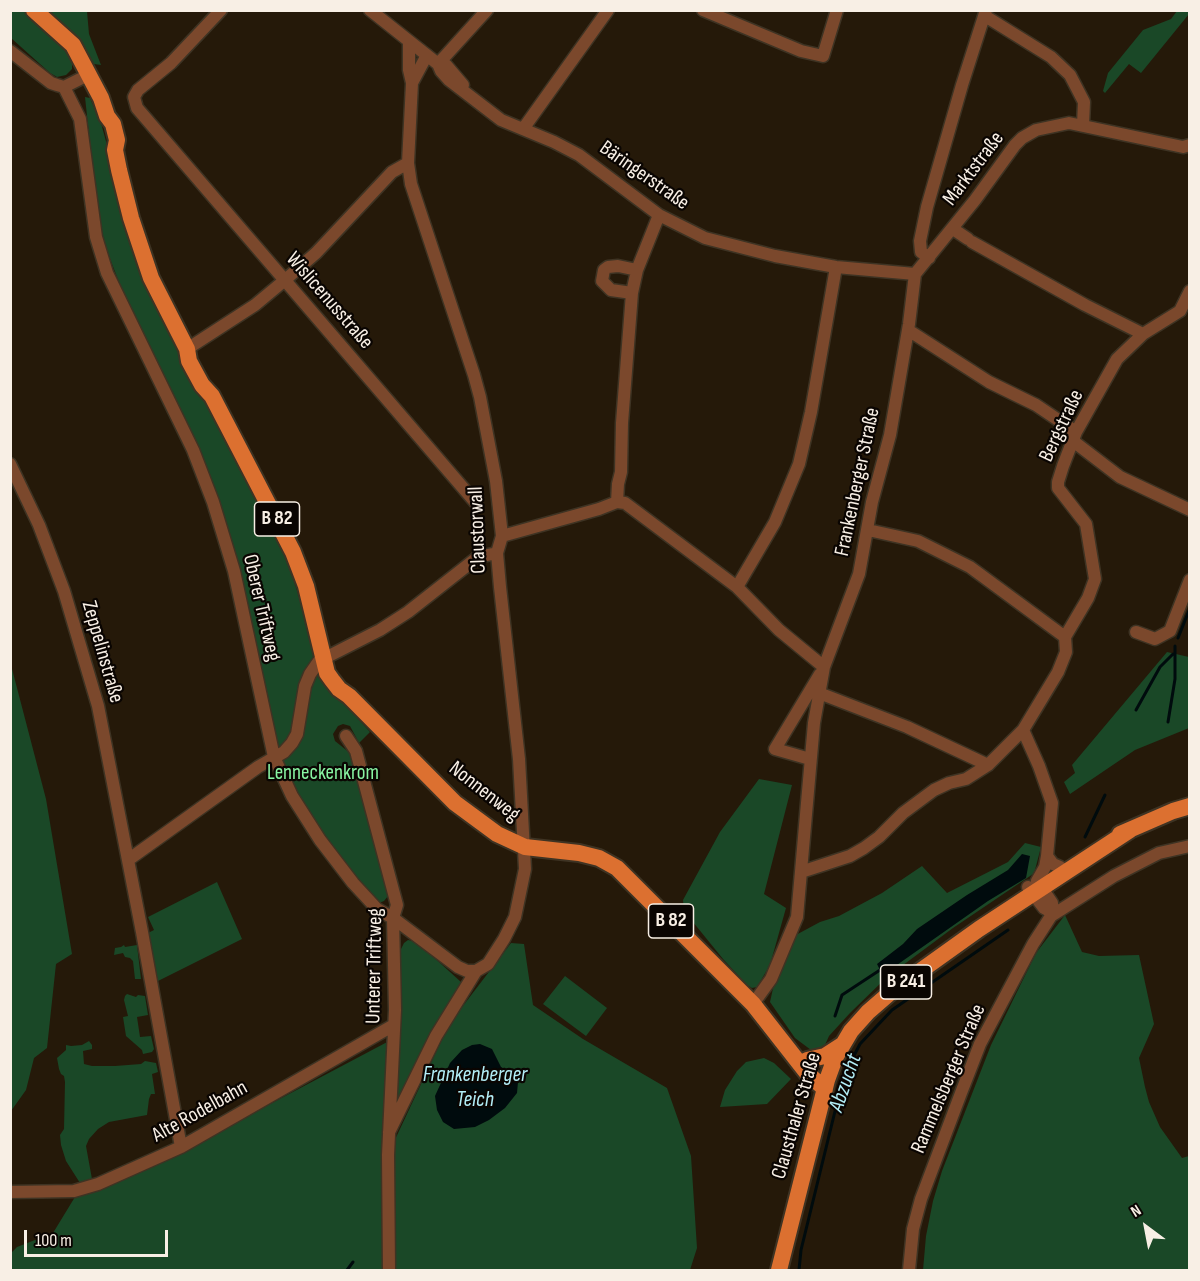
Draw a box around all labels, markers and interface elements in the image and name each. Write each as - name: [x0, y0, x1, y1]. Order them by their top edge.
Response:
- street label: Marktstraße: [938, 127, 1010, 211]
- street label: Bäringerstraße: [594, 136, 694, 216]
- street label: Wislicenusstraße: [280, 247, 378, 355]
- street label: Bergstraße: [1034, 386, 1090, 466]
- street label: Frankenberger Straße: [830, 406, 886, 558]
- street label: Claustorwall: [464, 486, 492, 574]
- road number: B 82: [254, 502, 300, 536]
- street label: Oberer Triftweg: [236, 552, 286, 664]
- street label: Zeppelinstraße: [75, 598, 129, 706]
- street label: Nonnenweg: [443, 756, 525, 828]
- park label: Lenneckenkrom: [267, 761, 379, 787]
- road number: B 82: [648, 904, 694, 938]
- street label: Unterer Triftweg: [361, 908, 389, 1024]
- road number: B 241: [880, 965, 932, 999]
- street label: Rammelsberger Straße: [906, 1001, 992, 1157]
- street label: Clausthaler Straße: [767, 1050, 827, 1182]
- water label: Abzucht: [824, 1051, 868, 1115]
- water label: Frankenberger Teich: [423, 1062, 527, 1114]
- street label: Alte Rodelbahn: [148, 1075, 252, 1149]
- north arrow: [1116, 1197, 1176, 1257]
- text: N: [1128, 1201, 1145, 1222]
- scale bar: [27, 1218, 171, 1256]
- text: 100 m: [35, 1230, 72, 1251]

